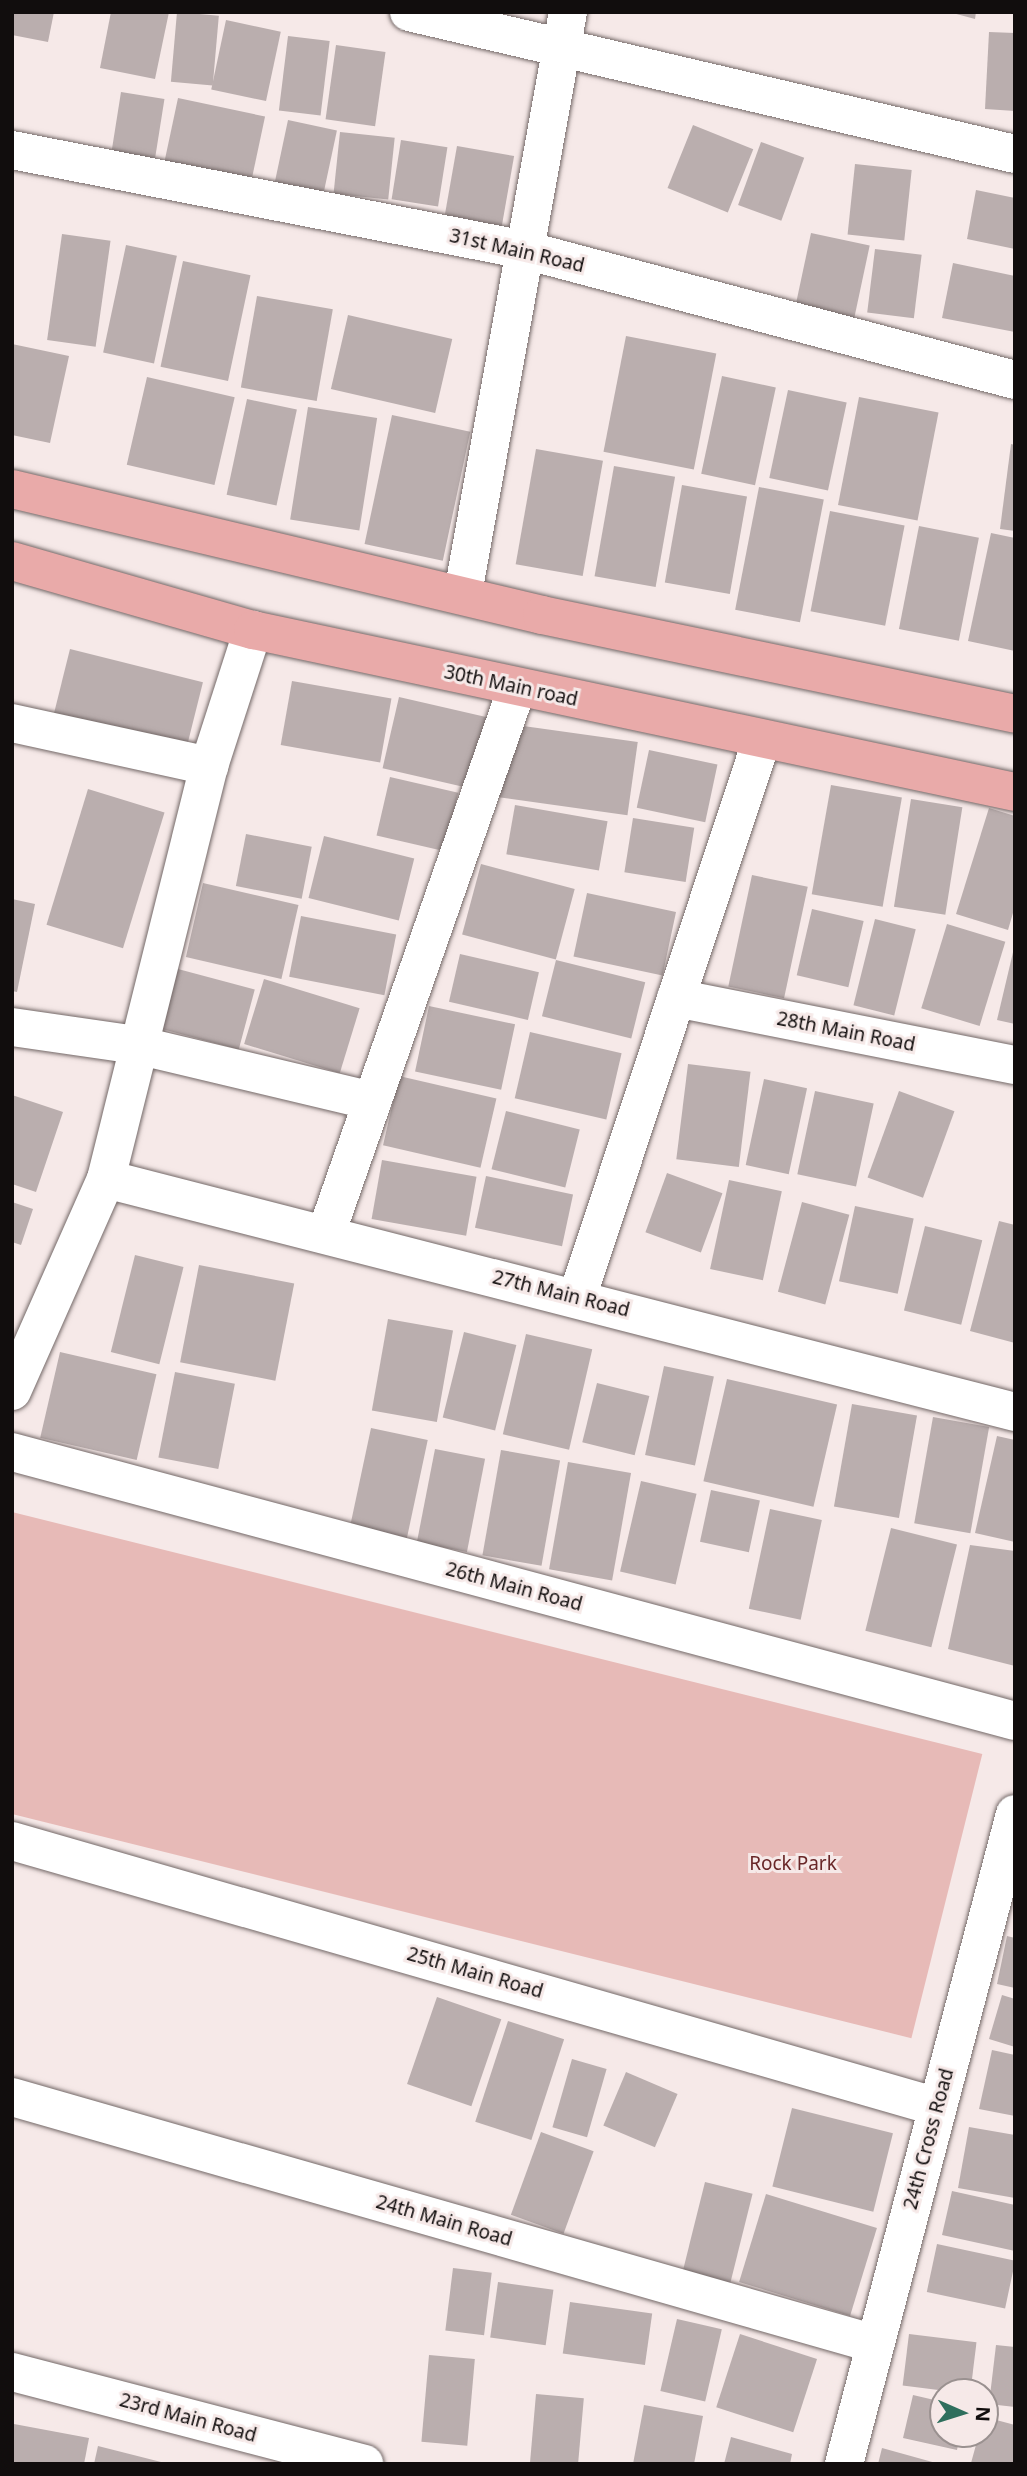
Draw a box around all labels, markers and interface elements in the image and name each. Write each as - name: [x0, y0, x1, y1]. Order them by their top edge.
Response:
- street label: 31st Main Road: [447, 224, 587, 278]
- street label: 30th Main road: [442, 661, 580, 711]
- street label: 28th Main Road: [775, 1007, 917, 1057]
- street label: 27th Main Road: [490, 1266, 632, 1322]
- street label: 26th Main Road: [443, 1558, 585, 1616]
- park label: Rock Park: [749, 1853, 837, 1875]
- street label: 25th Main Road: [404, 1943, 546, 2003]
- street label: 24th Cross Road: [899, 2066, 959, 2212]
- street label: 24th Main Road: [373, 2191, 515, 2251]
- north arrow: [929, 2378, 999, 2448]
- street label: 23rd Main Road: [117, 2389, 259, 2447]
- text: N: [970, 2406, 996, 2422]

